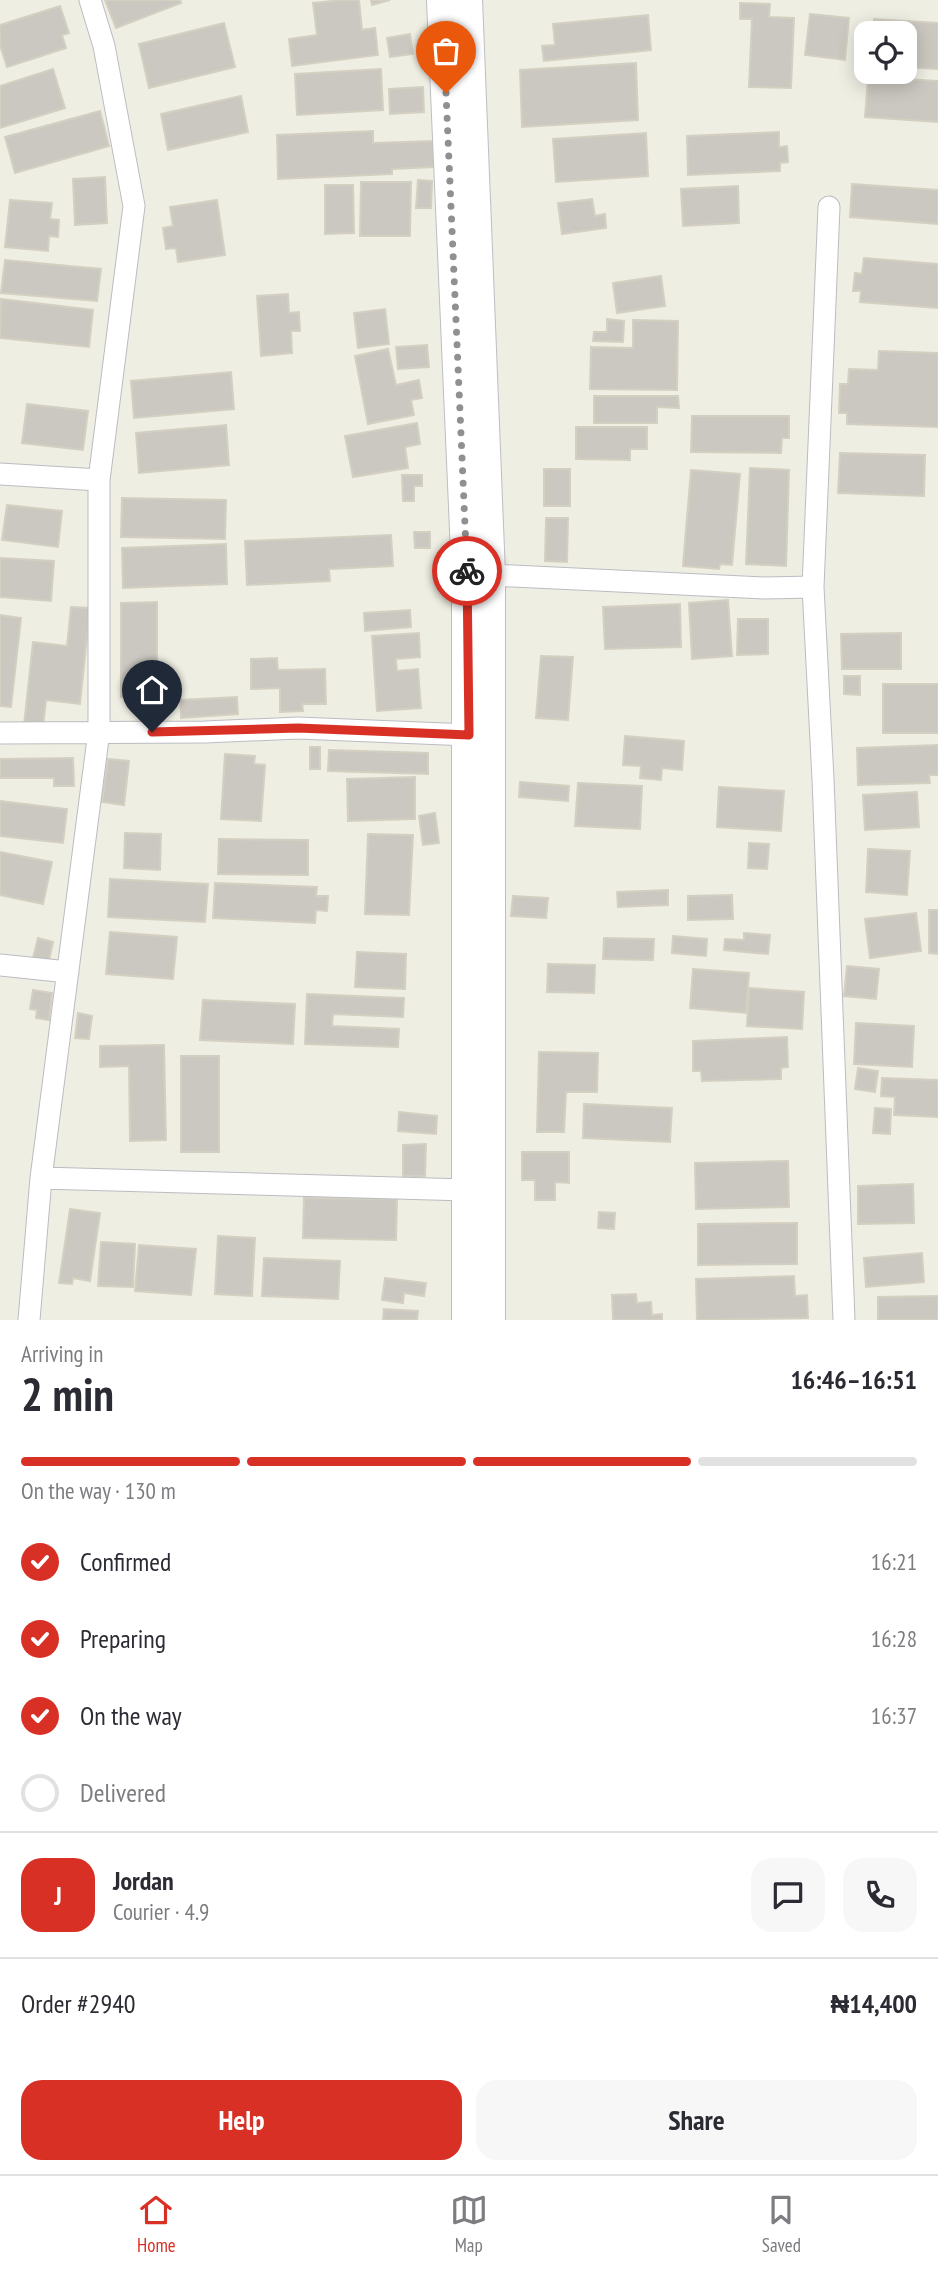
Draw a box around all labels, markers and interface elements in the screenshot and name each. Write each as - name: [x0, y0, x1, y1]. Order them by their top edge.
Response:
- pin: [416, 21, 476, 93]
- map controls: [854, 21, 917, 84]
- button: locate: [854, 21, 917, 84]
- icon: bag: [427, 32, 465, 70]
- courier: [432, 536, 502, 606]
- icon: bike: [448, 552, 486, 590]
- pin: [122, 660, 182, 732]
- icon: home: [133, 671, 171, 709]
- text: Arriving in: [21, 1339, 103, 1368]
- text: 16:46–16:51: [790, 1363, 917, 1396]
- text: 2 min: [21, 1364, 114, 1424]
- text: On the way · 130 m: [21, 1476, 176, 1505]
- icon: check: [21, 1543, 59, 1581]
- text: Confirmed: [80, 1545, 171, 1578]
- text: 16:21: [871, 1547, 917, 1576]
- icon: check: [21, 1620, 59, 1658]
- text: Preparing: [80, 1622, 166, 1655]
- text: 16:28: [871, 1624, 917, 1653]
- icon: check: [21, 1697, 59, 1735]
- text: On the way: [80, 1699, 182, 1732]
- text: 16:37: [871, 1701, 917, 1730]
- text: Delivered: [80, 1776, 166, 1809]
- button: chat: [751, 1858, 825, 1932]
- button: phone: [843, 1858, 917, 1932]
- text: Jordan: [113, 1864, 174, 1897]
- text: J: [54, 1879, 62, 1912]
- text: Courier · 4.9: [113, 1897, 209, 1926]
- text: Order #2940: [21, 1987, 136, 2020]
- text: ₦14,400: [830, 1987, 917, 2020]
- button: Help: [21, 2080, 462, 2160]
- button: Share: [476, 2080, 917, 2160]
- tab: Home: [137, 2191, 176, 2257]
- tab: Map: [450, 2191, 488, 2257]
- tab: Saved: [762, 2191, 801, 2257]

